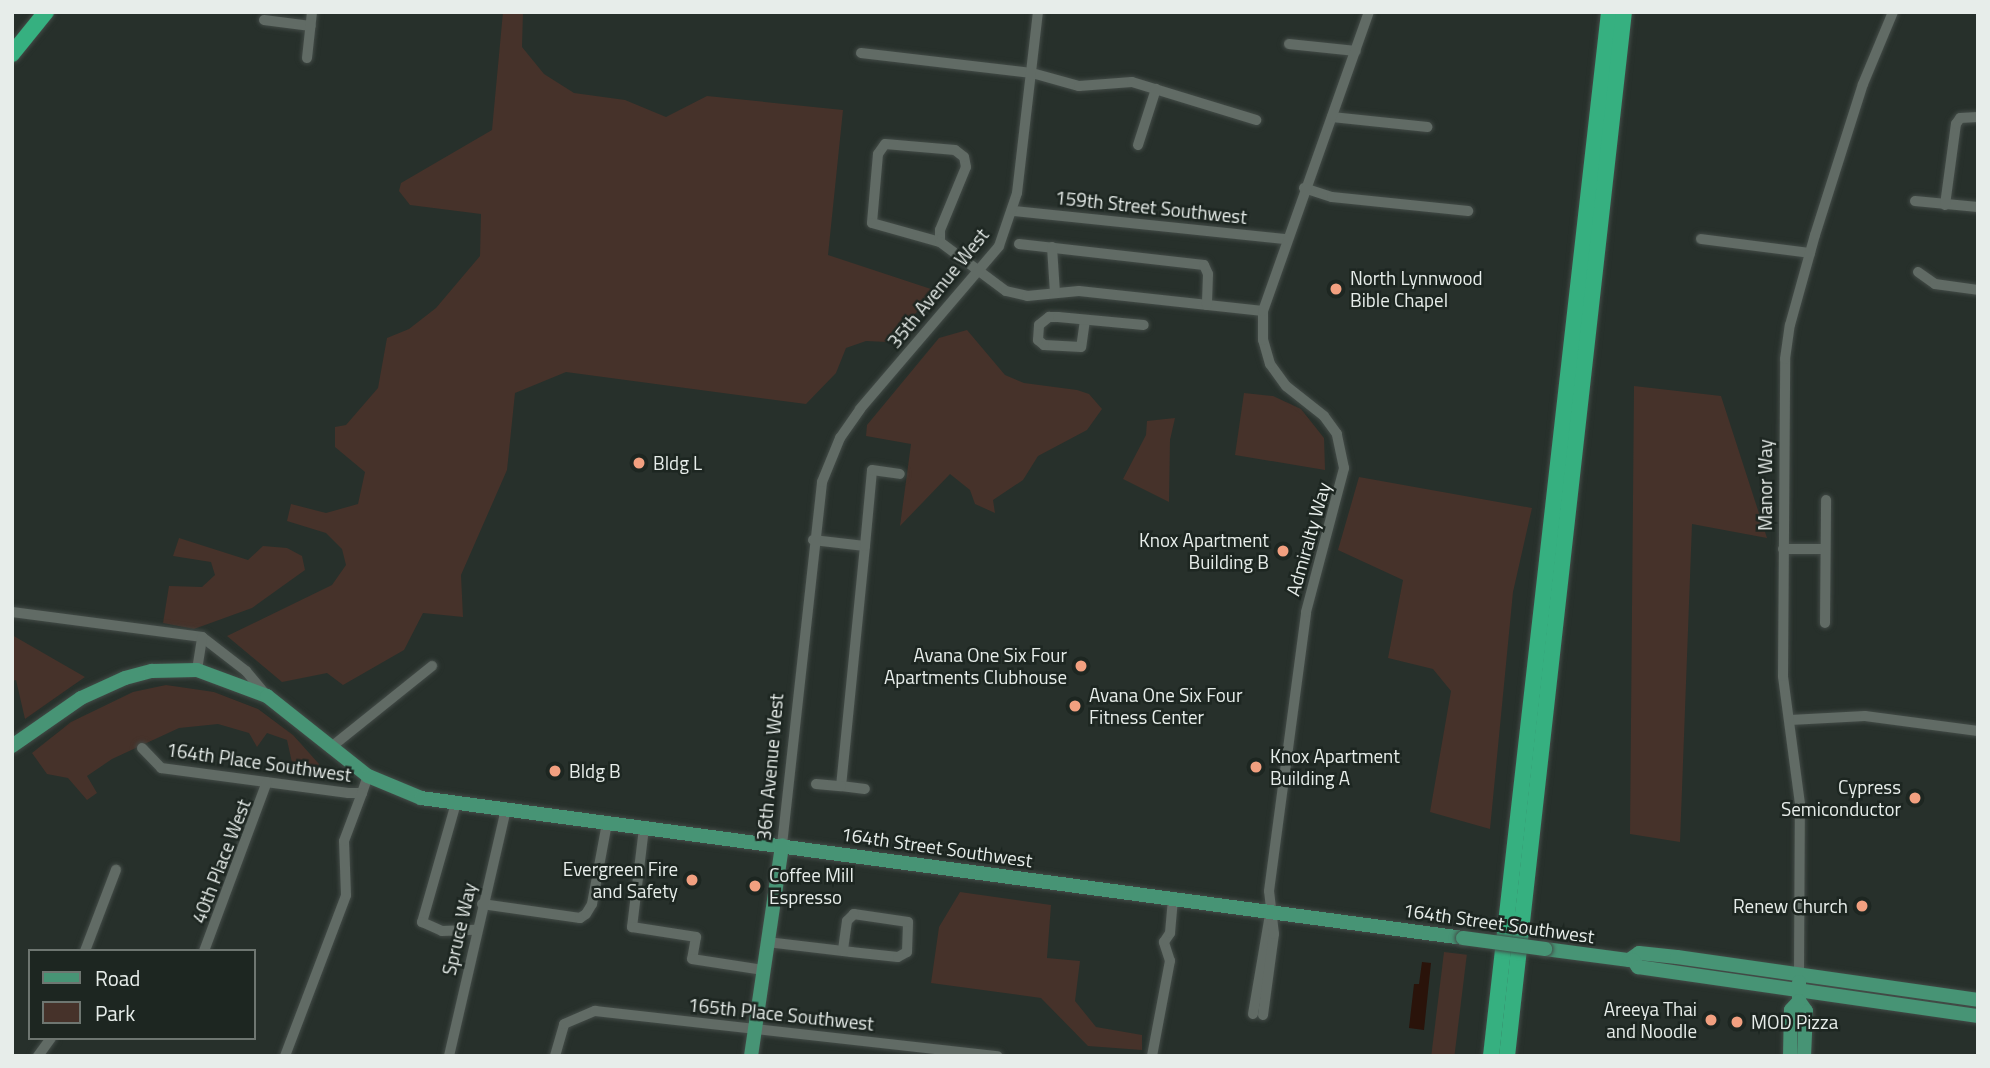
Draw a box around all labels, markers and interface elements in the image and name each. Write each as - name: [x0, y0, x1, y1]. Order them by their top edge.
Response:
- street label: 159th Street Southwest: [1054, 186, 1248, 228]
- street label: 35th Avenue West: [883, 224, 993, 352]
- place label: North Lynnwood Bible Chapel: [1350, 267, 1483, 311]
- marker: North Lynnwood Bible Chapel: [1328, 281, 1344, 297]
- street label: Manor Way: [1754, 439, 1776, 531]
- place label: Bldg L: [653, 452, 702, 474]
- marker: Bldg L: [631, 455, 647, 471]
- street label: Admiralty Way: [1281, 480, 1335, 598]
- place label: Knox Apartment Building B: [1139, 529, 1269, 573]
- marker: Knox Apartment Building B: [1275, 543, 1291, 559]
- place label: Avana One Six Four Apartments Clubhouse: [884, 644, 1067, 688]
- marker: Avana One Six Four Apartments Clubhouse: [1073, 658, 1089, 674]
- place label: Avana One Six Four Fitness Center: [1089, 684, 1242, 728]
- street label: 36th Avenue West: [752, 693, 788, 841]
- marker: Avana One Six Four Fitness Center: [1067, 698, 1083, 714]
- street label: 164th Place Southwest: [165, 738, 353, 786]
- place label: Knox Apartment Building A: [1270, 745, 1400, 789]
- marker: Knox Apartment Building A: [1248, 759, 1264, 775]
- place label: Bldg B: [569, 760, 621, 782]
- marker: Bldg B: [547, 763, 563, 779]
- place label: Cypress Semiconductor: [1781, 776, 1901, 820]
- marker: Cypress Semiconductor: [1907, 790, 1923, 806]
- street label: 40th Place West: [187, 796, 255, 926]
- street label: 164th Street Southwest: [840, 822, 1034, 872]
- place label: Evergreen Fire and Safety: [563, 858, 678, 902]
- place label: Coffee Mill Espresso: [769, 864, 854, 908]
- marker: Evergreen Fire and Safety: [684, 872, 700, 888]
- marker: Coffee Mill Espresso: [747, 878, 763, 894]
- street label: Spruce Way: [437, 881, 481, 977]
- place label: Renew Church: [1733, 895, 1848, 917]
- street label: 164th Street Southwest: [1402, 898, 1596, 948]
- marker: Renew Church: [1854, 898, 1870, 914]
- legend: [28, 949, 256, 1040]
- text: Road: [95, 962, 140, 994]
- street label: 165th Place Southwest: [687, 993, 875, 1035]
- text: Park: [95, 997, 135, 1029]
- place label: Areeya Thai and Noodle: [1604, 998, 1697, 1042]
- place label: MOD Pizza: [1751, 1011, 1838, 1033]
- marker: Areeya Thai and Noodle: [1703, 1012, 1719, 1028]
- marker: MOD Pizza: [1729, 1014, 1745, 1030]

